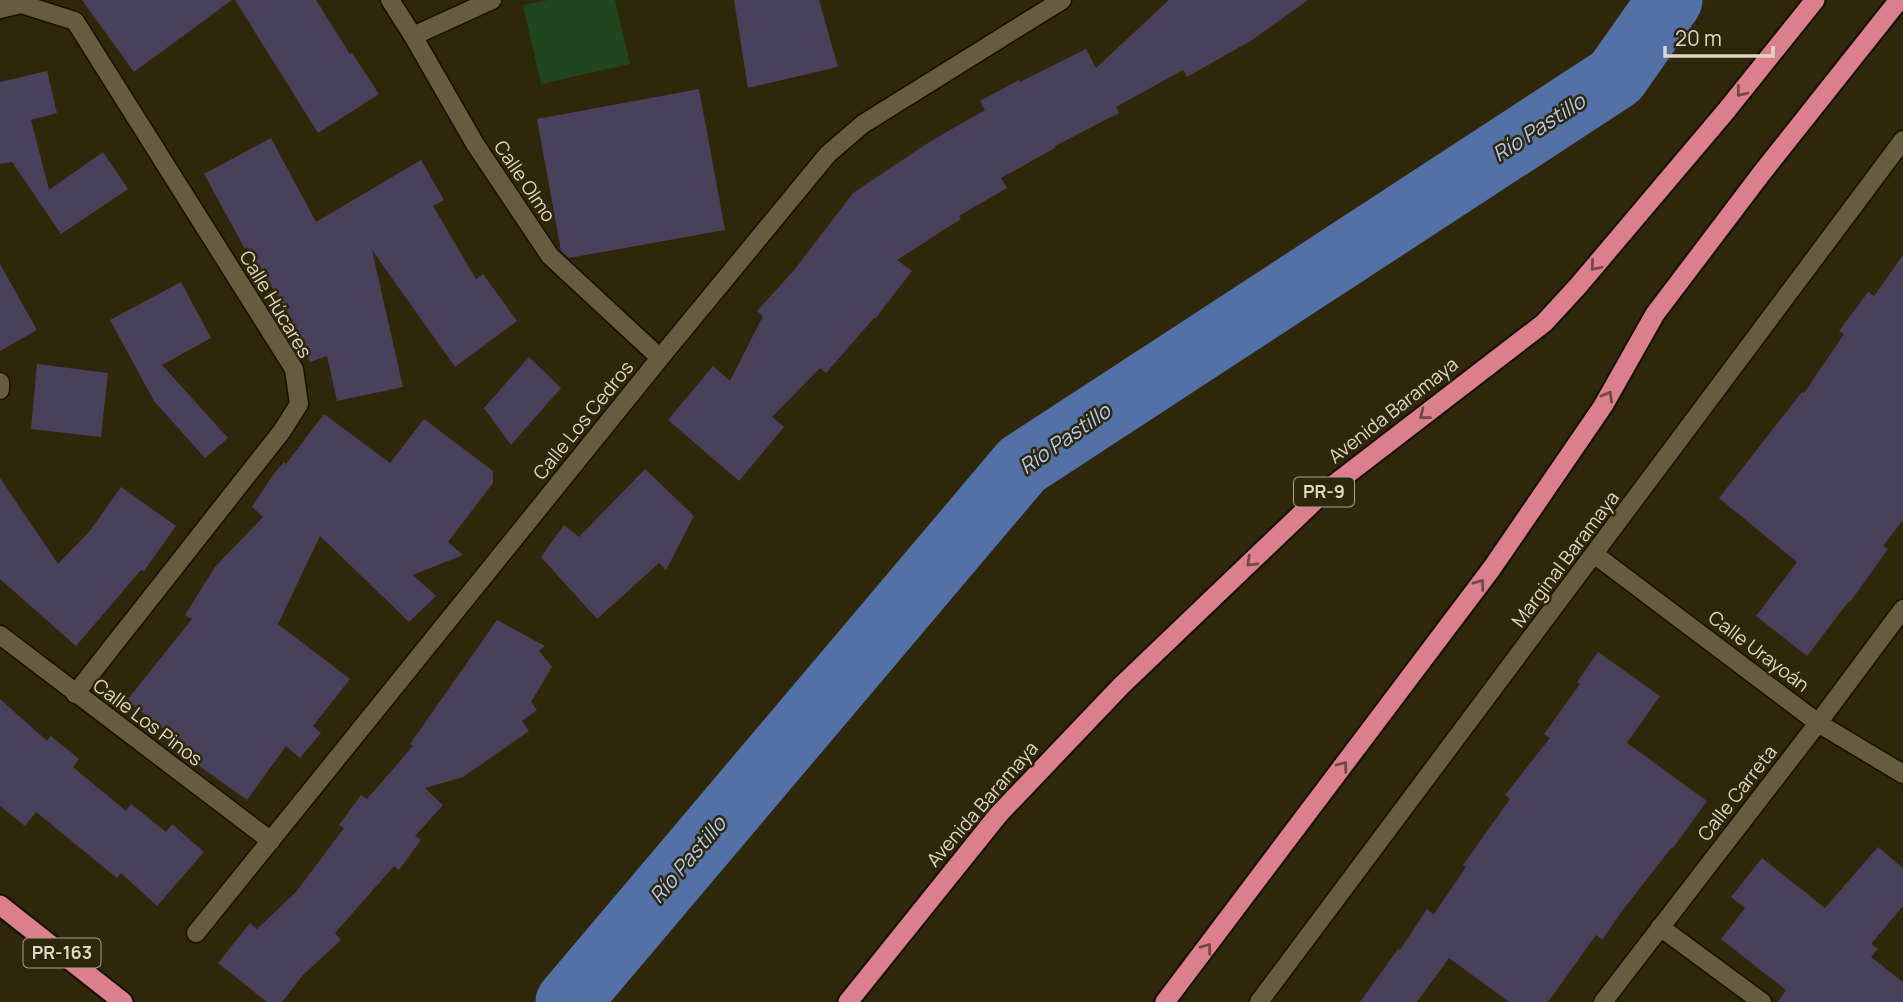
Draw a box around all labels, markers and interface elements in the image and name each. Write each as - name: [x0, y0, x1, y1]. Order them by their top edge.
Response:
- scale bar: [1665, 14, 1773, 58]
- text: 20 m: [1675, 24, 1722, 52]
- one-way arrow: [1737, 84, 1750, 96]
- water label: Río Pastillo: [1487, 86, 1592, 168]
- street label: Calle Olmo: [488, 135, 562, 227]
- street label: Calle Húcares: [234, 245, 318, 363]
- one-way arrow: [1591, 257, 1603, 270]
- street label: Avenida Baramaya: [1323, 351, 1463, 469]
- street label: Calle Los Cedros: [527, 355, 639, 485]
- one-way arrow: [1600, 391, 1613, 404]
- water label: Río Pastillo: [1013, 396, 1117, 480]
- one-way arrow: [1420, 406, 1432, 419]
- road number: PR-9: [1294, 478, 1354, 506]
- street label: Marginal Baramaya: [1505, 486, 1625, 632]
- one-way arrow: [1246, 553, 1259, 566]
- one-way arrow: [1472, 579, 1485, 592]
- street label: Calle Urayoán: [1703, 604, 1815, 698]
- street label: Calle Los Pinos: [88, 672, 208, 772]
- street label: Avenida Baramaya: [920, 736, 1044, 872]
- street label: Calle Carreta: [1691, 740, 1783, 846]
- one-way arrow: [1335, 761, 1348, 774]
- water label: Río Pastillo: [643, 809, 733, 909]
- road number: PR-163: [24, 938, 100, 968]
- one-way arrow: [1198, 943, 1211, 956]

